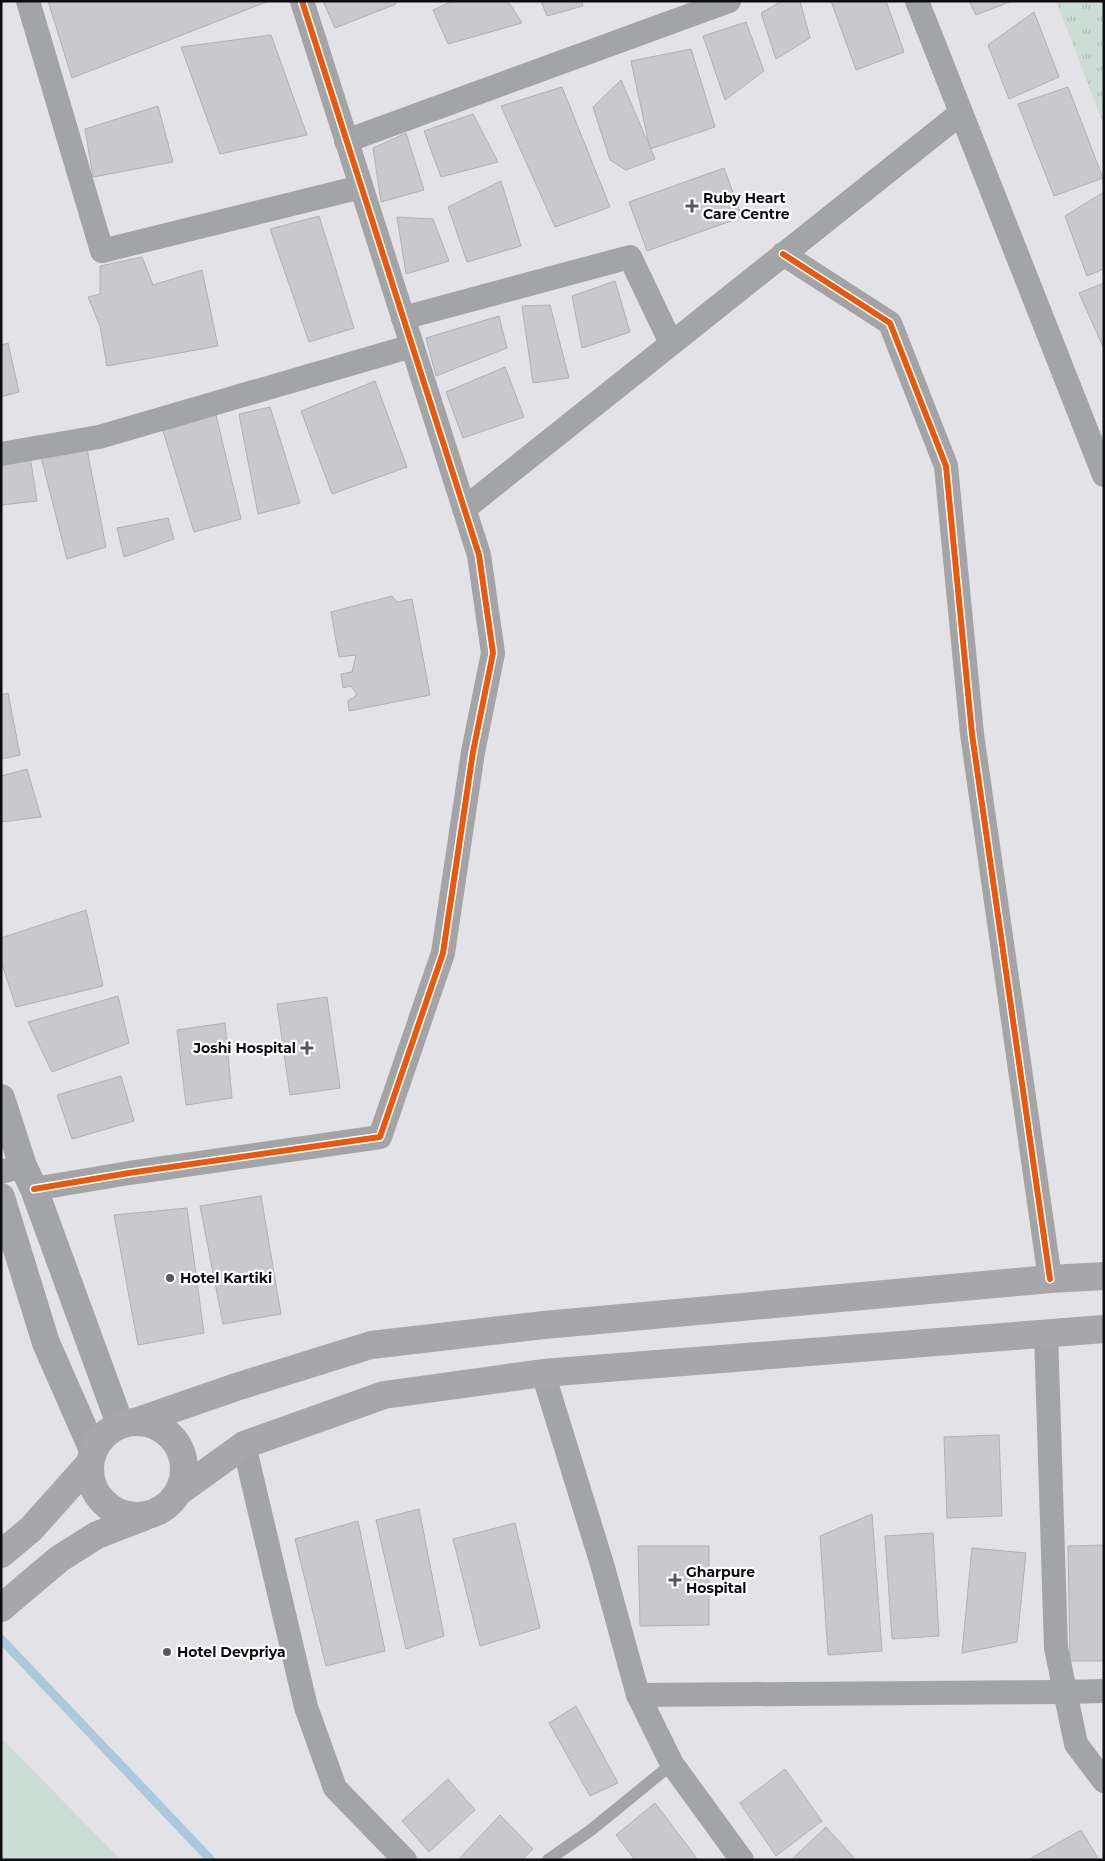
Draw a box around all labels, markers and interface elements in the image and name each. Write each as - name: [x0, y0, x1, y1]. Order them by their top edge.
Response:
- place label: Ruby Heart Care Centre: [703, 189, 790, 223]
- marker: Ruby Heart Care Centre: [685, 199, 699, 213]
- place label: Joshi Hospital: [192, 1039, 296, 1057]
- marker: Joshi Hospital: [300, 1041, 314, 1055]
- place label: Hotel Kartiki: [180, 1269, 272, 1287]
- marker: Hotel Kartiki: [164, 1272, 176, 1284]
- place label: Gharpure Hospital: [686, 1563, 755, 1597]
- marker: Gharpure Hospital: [668, 1573, 682, 1587]
- place label: Hotel Devpriya: [177, 1643, 286, 1661]
- marker: Hotel Devpriya: [161, 1646, 173, 1658]

